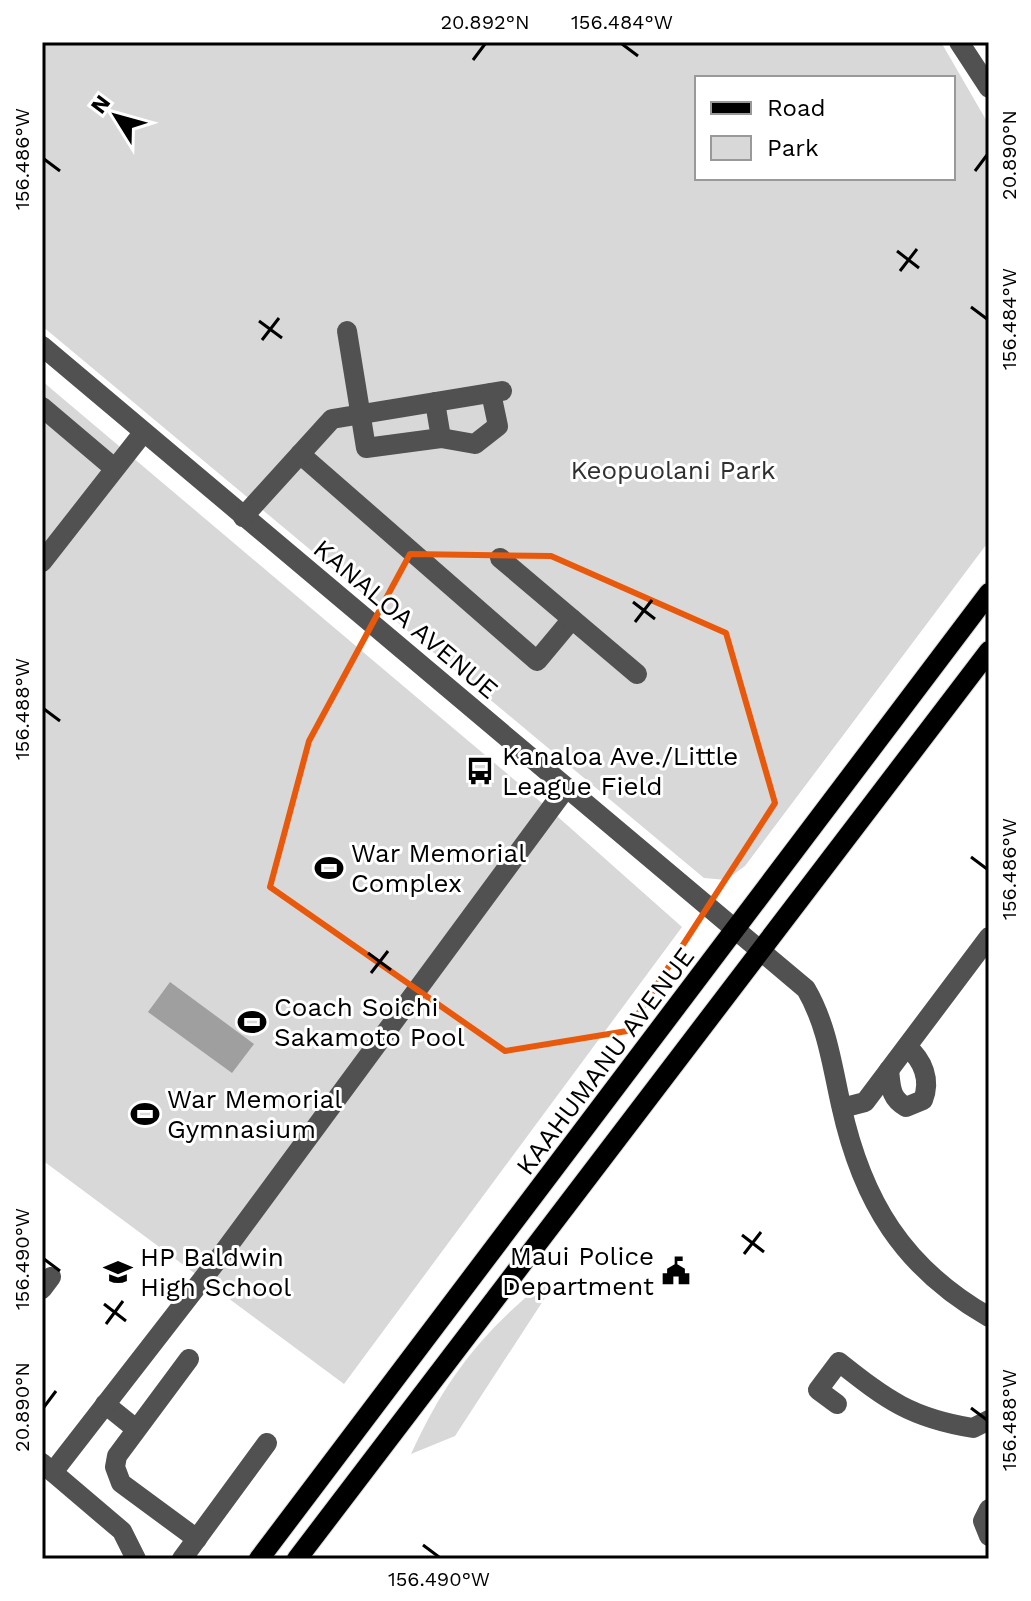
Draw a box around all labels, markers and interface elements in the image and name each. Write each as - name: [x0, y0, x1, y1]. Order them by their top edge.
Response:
- text: 20.892°N: [440, 10, 530, 34]
- text: 156.484°W: [571, 10, 673, 34]
- north arrow: [76, 76, 156, 156]
- legend: [695, 76, 955, 180]
- text: N: [86, 90, 115, 118]
- text: Road: [767, 94, 826, 122]
- text: 156.486°W: [10, 108, 34, 210]
- text: 20.890°N: [997, 110, 1021, 200]
- text: Park: [767, 134, 819, 162]
- text: 156.484°W: [997, 268, 1021, 370]
- park label: Keopuolani Park: [571, 455, 776, 485]
- street label: KANALOA AVENUE: [308, 533, 504, 705]
- text: 156.488°W: [10, 658, 34, 760]
- place label: Kanaloa Ave./Little League Field: [502, 741, 738, 801]
- bus stop icon: Kanaloa Ave./Little League Field: [465, 756, 495, 786]
- text: 156.486°W: [997, 818, 1021, 920]
- place label: War Memorial Complex: [351, 838, 526, 898]
- sports icon: War Memorial Complex: [314, 853, 344, 883]
- street label: KAAHUMANU AVENUE: [510, 941, 700, 1181]
- place label: Coach Soichi Sakamoto Pool: [274, 992, 465, 1052]
- sports icon: Coach Soichi Sakamoto Pool: [237, 1007, 267, 1037]
- place label: War Memorial Gymnasium: [167, 1084, 342, 1144]
- sports icon: War Memorial Gymnasium: [130, 1099, 160, 1129]
- text: 156.490°W: [10, 1208, 34, 1310]
- place label: Maui Police Department: [502, 1241, 654, 1301]
- place label: HP Baldwin High School: [140, 1242, 291, 1302]
- public building icon: Maui Police Department: [661, 1256, 691, 1286]
- school or university icon: HP Baldwin High School: [103, 1257, 133, 1287]
- text: 20.890°N: [10, 1362, 34, 1452]
- text: 156.488°W: [997, 1369, 1021, 1471]
- text: 156.490°W: [388, 1567, 490, 1591]

